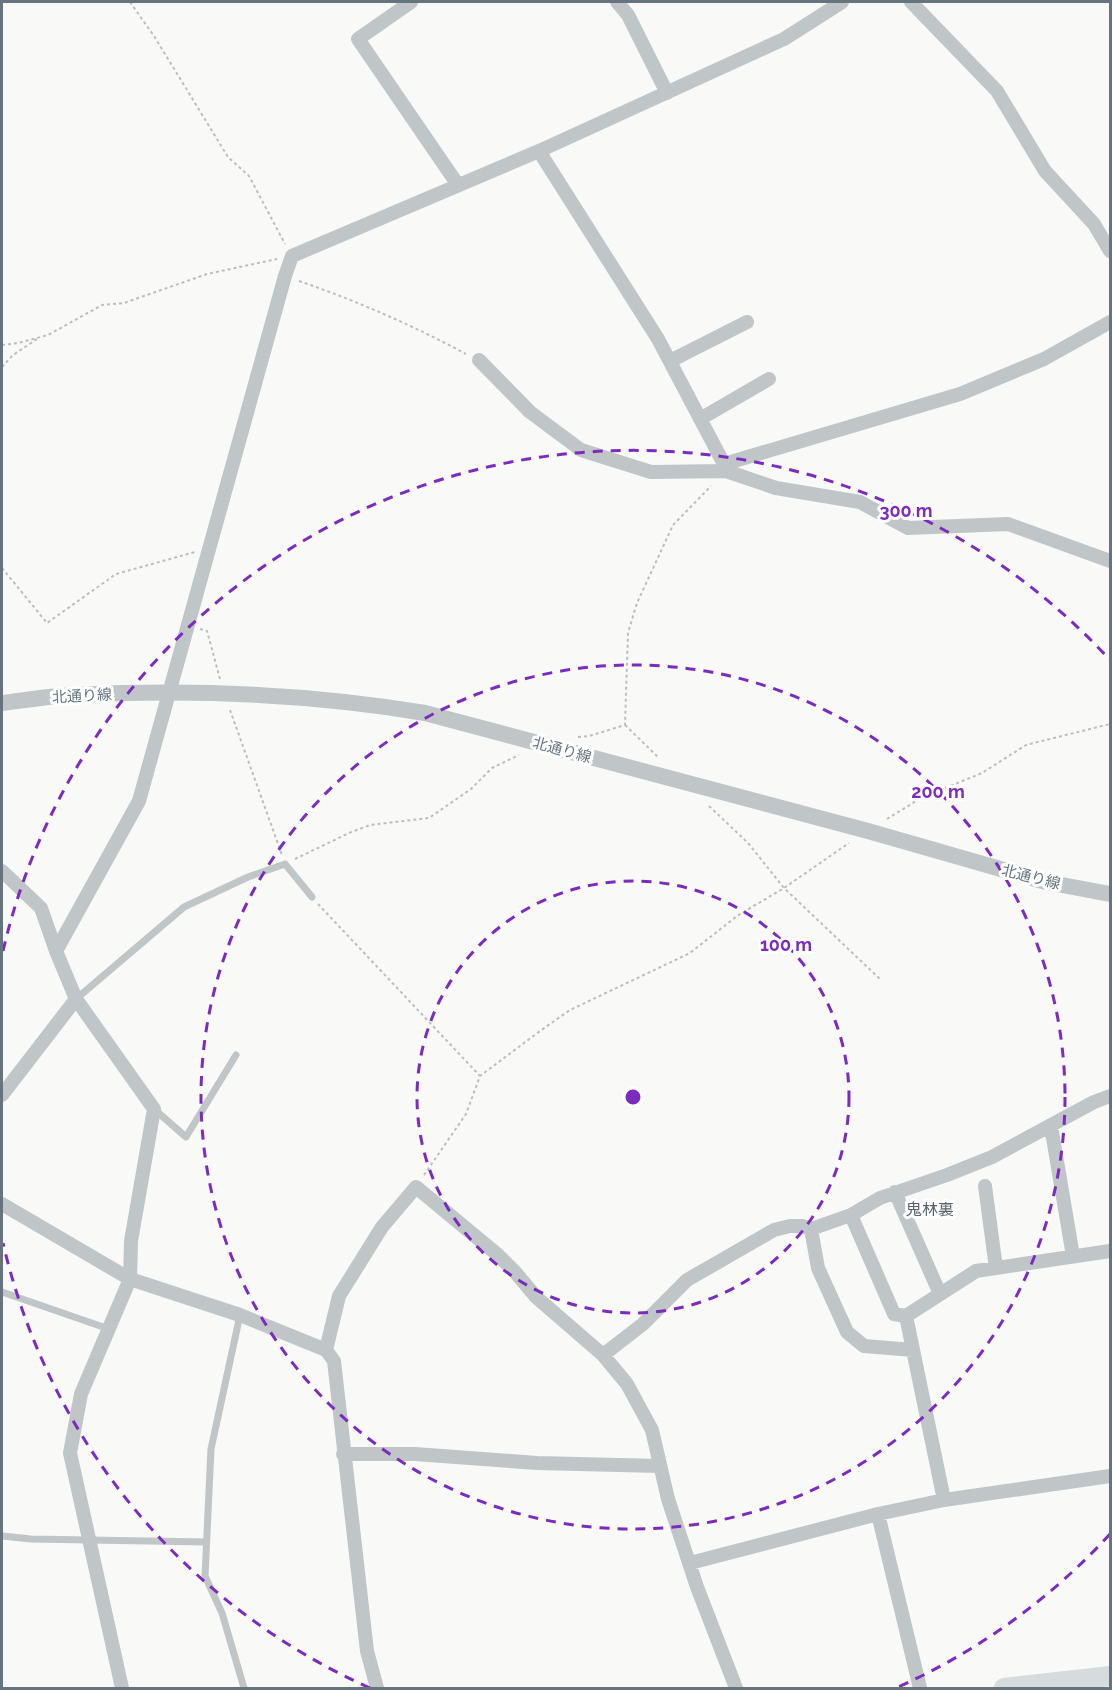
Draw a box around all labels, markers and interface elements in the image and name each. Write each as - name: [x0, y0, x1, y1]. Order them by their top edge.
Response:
- text: 300 m: [879, 500, 933, 521]
- street label: 北通り線: [52, 685, 112, 707]
- street label: 北通り線: [531, 734, 593, 766]
- text: 200 m: [911, 781, 965, 802]
- street label: 北通り線: [1000, 861, 1062, 893]
- text: 100 m: [760, 934, 812, 955]
- centre of rings: [623, 1087, 643, 1107]
- district label: 鬼林裏: [906, 1200, 954, 1219]

